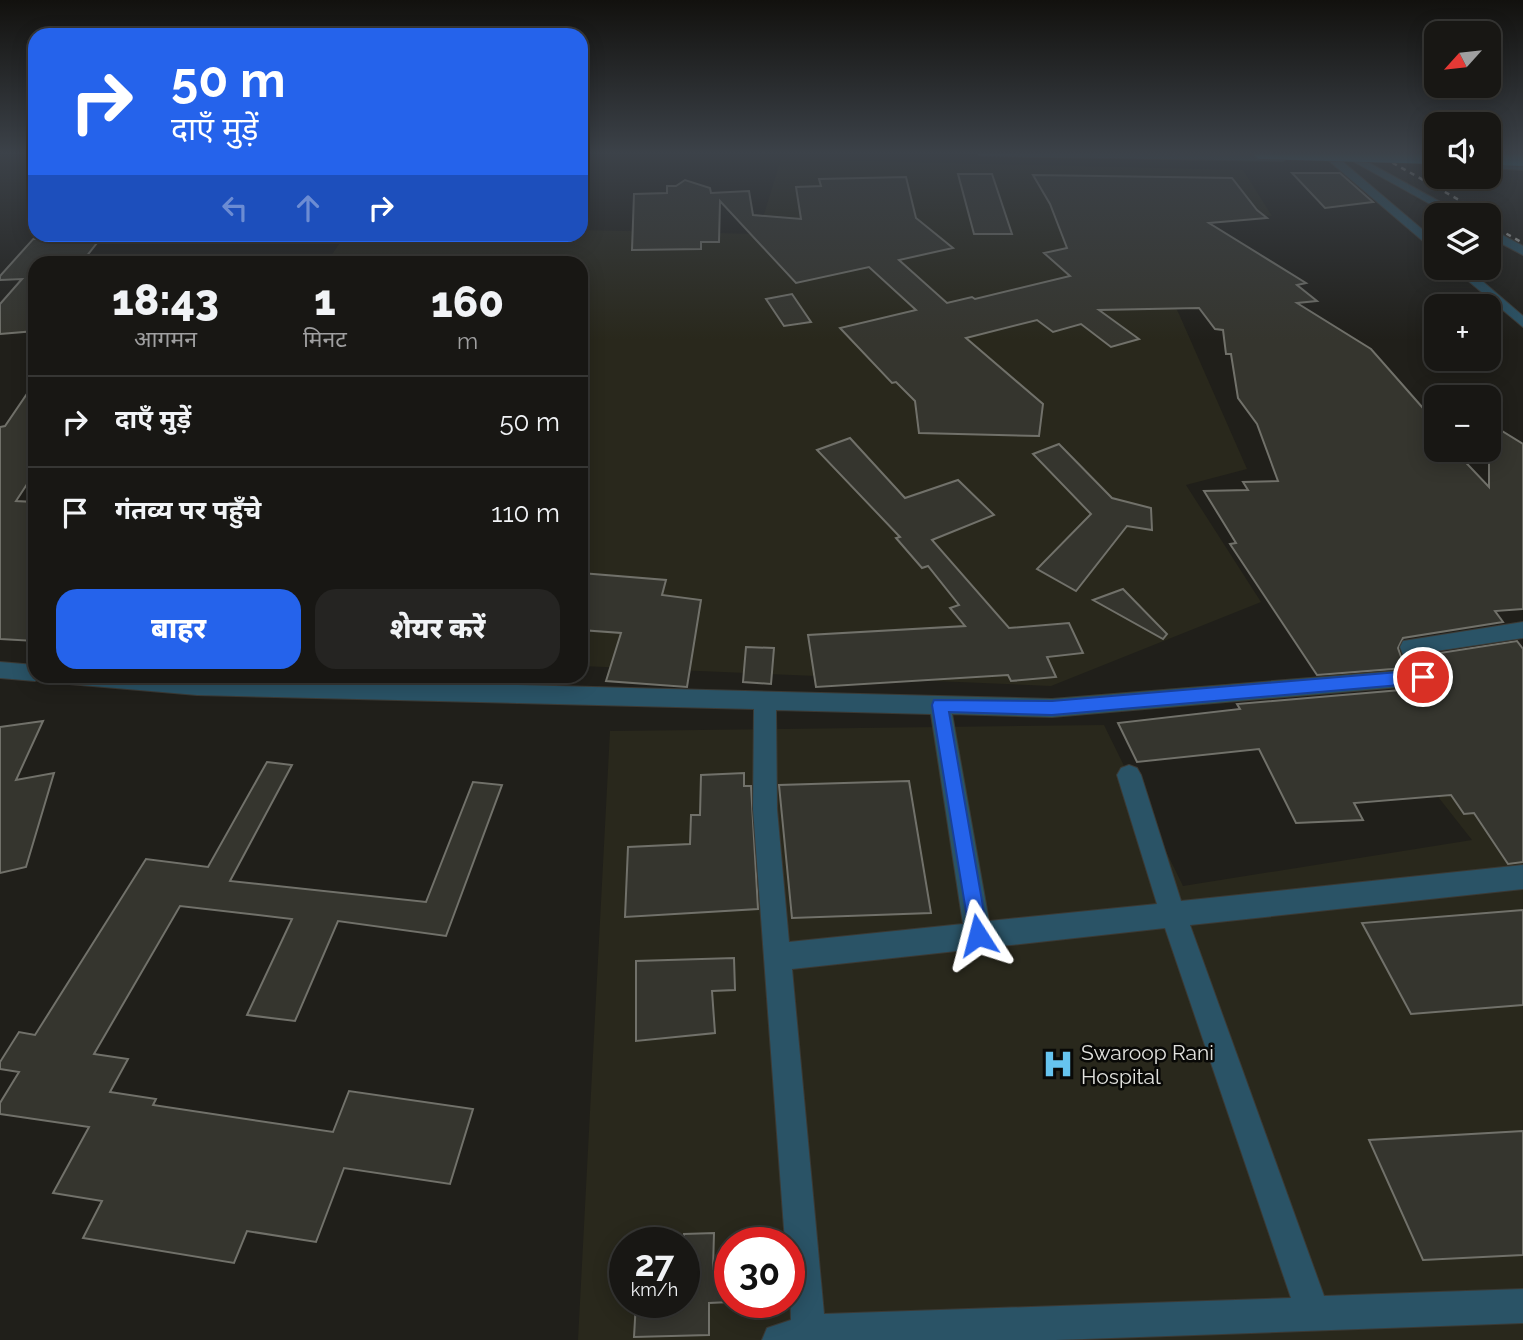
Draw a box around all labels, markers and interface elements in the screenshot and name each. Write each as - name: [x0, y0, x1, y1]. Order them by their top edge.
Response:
- north arrow: [1424, 21, 1502, 98]
- map controls: [1424, 21, 1501, 462]
- text: 50 m: [171, 51, 286, 108]
- icon: right: [56, 56, 147, 147]
- text: दाएँ मुड़ें: [171, 110, 258, 147]
- button: sound: [1424, 112, 1501, 189]
- icon: left: [216, 189, 254, 227]
- icon: ahead: [289, 189, 327, 227]
- icon: right: [362, 189, 400, 227]
- button: layers: [1424, 203, 1501, 280]
- text: 18:43: [112, 276, 219, 325]
- text: 1: [314, 276, 336, 325]
- text: 160: [431, 278, 504, 327]
- button: +: [1424, 294, 1501, 371]
- text: आगमन: [134, 325, 197, 352]
- text: मिनट: [303, 325, 347, 352]
- text: m: [457, 327, 478, 354]
- button: −: [1424, 385, 1501, 462]
- icon: right: [56, 403, 94, 441]
- text: दाएँ मुड़ें: [115, 404, 191, 434]
- text: 50 m: [499, 407, 560, 437]
- icon: arrive: [56, 494, 94, 532]
- text: गंतव्य पर पहुँचे: [115, 495, 261, 525]
- text: 110 m: [491, 498, 560, 528]
- button: बाहर: [56, 589, 301, 669]
- button: शेयर करें: [315, 589, 560, 669]
- pin: [1393, 647, 1453, 707]
- icon: arrive: [1404, 658, 1442, 696]
- position arrow: [941, 898, 1015, 972]
- place label: Swaroop Rani Hospital: [1081, 1040, 1214, 1089]
- hospital icon: Swaroop Rani Hospital: [1041, 1047, 1075, 1081]
- speed limit sign: 30: [714, 1227, 805, 1318]
- text: 27: [635, 1243, 674, 1284]
- text: km/h: [631, 1279, 678, 1300]

